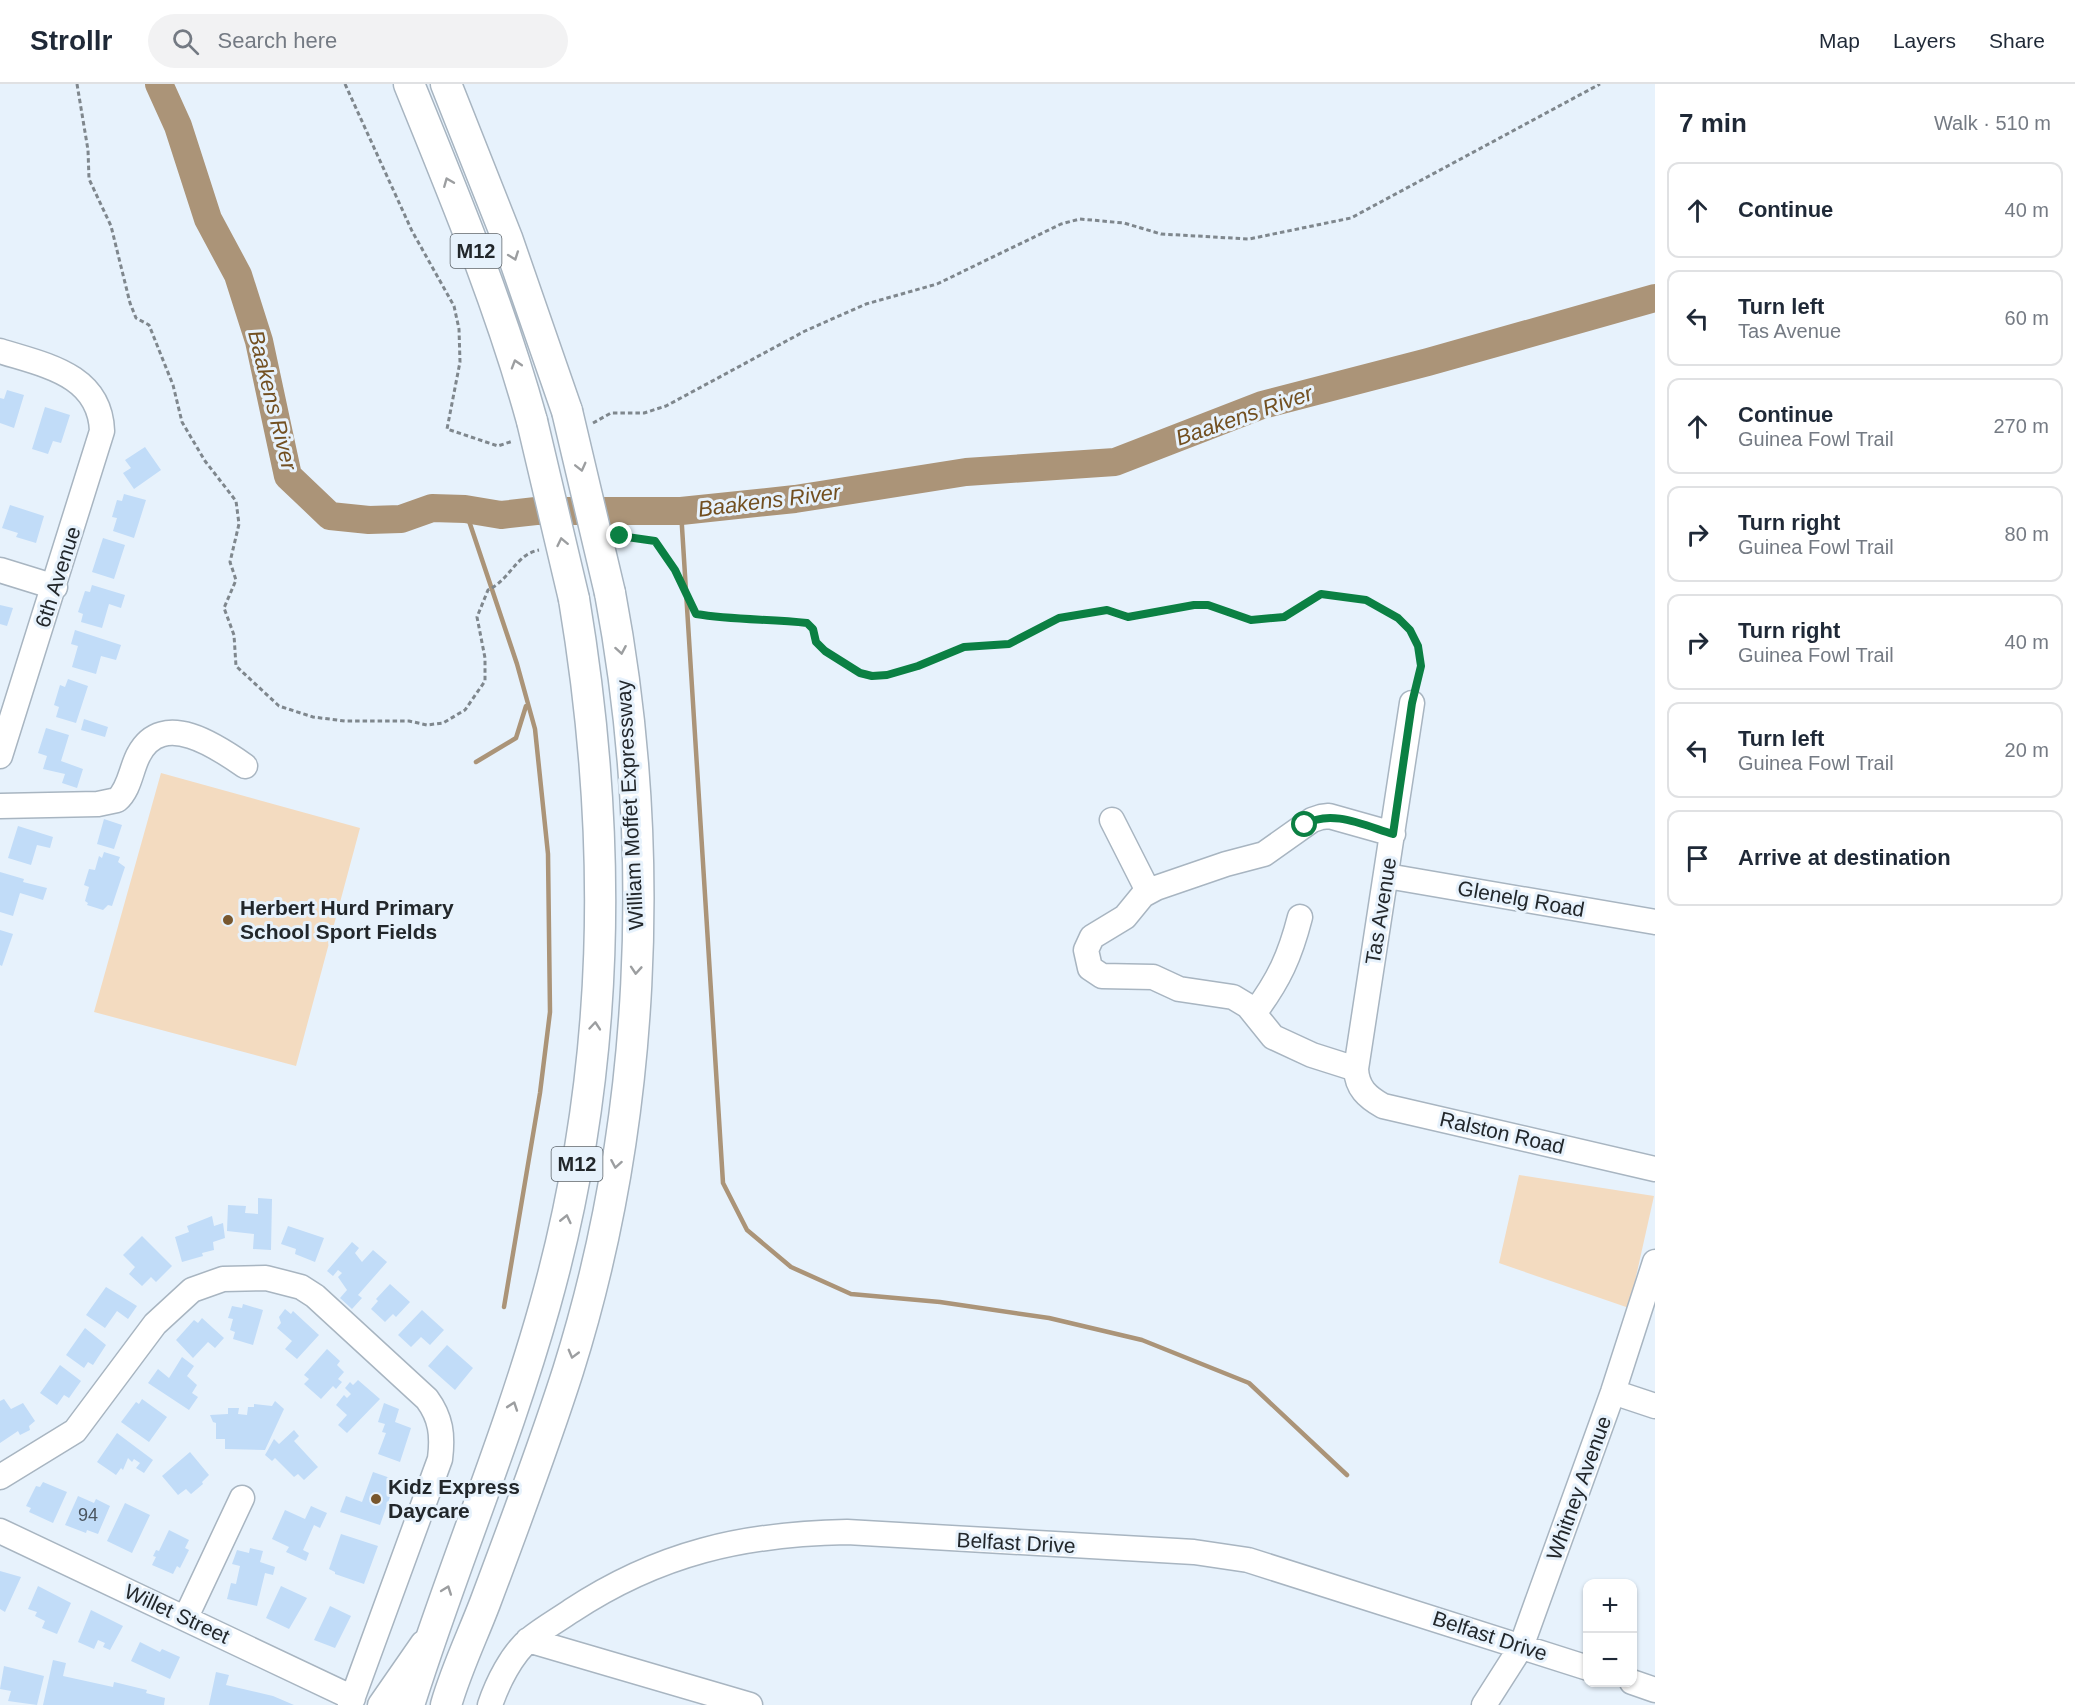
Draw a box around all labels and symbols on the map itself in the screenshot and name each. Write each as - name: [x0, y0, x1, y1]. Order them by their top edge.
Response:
- one-way arrow: [443, 177, 455, 188]
- road number: M12: [450, 234, 502, 268]
- one-way arrow: [507, 250, 519, 261]
- water label: Baakens River: [243, 328, 302, 474]
- one-way arrow: [511, 359, 523, 370]
- water label: Baakens River: [1172, 380, 1317, 451]
- one-way arrow: [574, 462, 587, 472]
- water label: Baakens River: [697, 479, 843, 522]
- route end: [606, 522, 632, 548]
- street label: 6th Avenue: [30, 523, 85, 630]
- one-way arrow: [556, 537, 569, 547]
- one-way arrow: [614, 646, 626, 655]
- street label: William Moffet Expressway: [611, 679, 648, 931]
- route start: [1291, 811, 1317, 837]
- street label: Tas Avenue: [1361, 856, 1400, 966]
- street label: Glenelg Road: [1456, 876, 1586, 921]
- place label: Herbert Hurd Primary School Sport Fields: [240, 896, 454, 943]
- marker: Herbert Hurd Primary School Sport Fields: [221, 913, 235, 927]
- one-way arrow: [629, 966, 642, 975]
- one-way arrow: [588, 1021, 601, 1030]
- street label: Ralston Road: [1438, 1107, 1567, 1158]
- road number: M12: [552, 1147, 602, 1181]
- one-way arrow: [610, 1159, 623, 1169]
- one-way arrow: [559, 1214, 572, 1224]
- one-way arrow: [568, 1348, 580, 1359]
- one-way arrow: [506, 1401, 519, 1412]
- street label: Whitney Avenue: [1542, 1413, 1615, 1563]
- place label: Kidz Express Daycare: [388, 1475, 520, 1522]
- marker: Kidz Express Daycare: [369, 1492, 383, 1506]
- house number: 94: [78, 1505, 98, 1525]
- street label: Belfast Drive: [956, 1528, 1076, 1557]
- street label: Willet Street: [121, 1579, 234, 1648]
- one-way arrow: [440, 1585, 453, 1596]
- street label: Belfast Drive: [1430, 1606, 1550, 1665]

